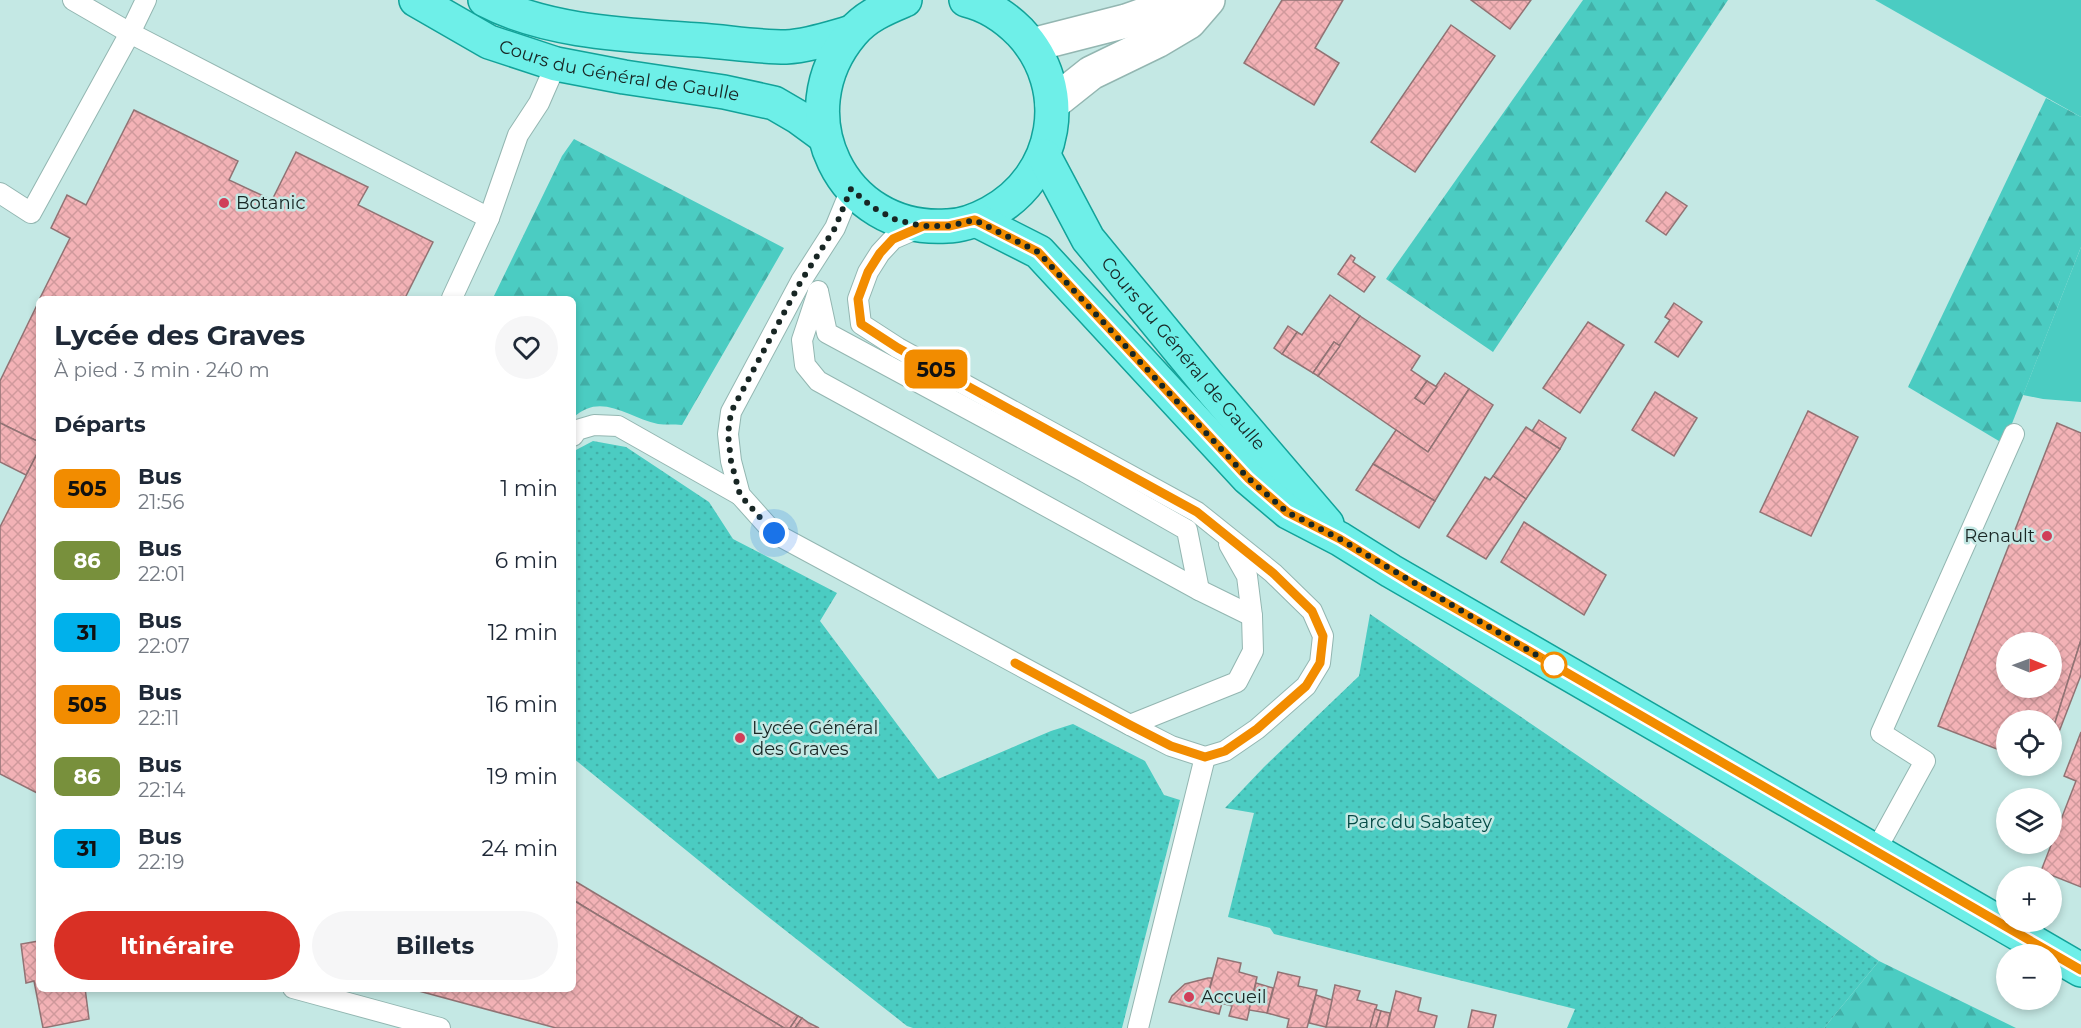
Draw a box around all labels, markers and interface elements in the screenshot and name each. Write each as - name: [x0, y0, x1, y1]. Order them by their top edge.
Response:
- street label: Cours du Général de Gaulle: [496, 35, 742, 106]
- place label: Botanic: [236, 192, 306, 214]
- marker: Botanic: [217, 196, 231, 210]
- street label: Cours du Général de Gaulle: [1096, 252, 1270, 455]
- button: heart: [495, 316, 558, 379]
- text: Lycée des Graves: [54, 318, 305, 352]
- line badge: 505: [902, 350, 970, 388]
- text: 505: [916, 357, 956, 382]
- text: À pied · 3 min · 240 m: [54, 358, 270, 382]
- text: Départs: [54, 411, 146, 438]
- text: Bus: [138, 463, 182, 490]
- text: 1 min: [500, 475, 558, 502]
- text: 505: [67, 476, 107, 501]
- text: 21:56: [138, 490, 184, 514]
- your location: [759, 518, 789, 548]
- place label: Renault: [1964, 525, 2035, 547]
- marker: Renault: [2040, 529, 2054, 543]
- text: Bus: [138, 535, 182, 562]
- text: 6 min: [495, 547, 558, 574]
- text: 86: [73, 548, 101, 573]
- text: 22:01: [138, 562, 185, 586]
- text: Bus: [138, 607, 182, 634]
- text: 12 min: [488, 619, 558, 646]
- text: 31: [77, 620, 97, 645]
- north arrow: [1996, 632, 2062, 698]
- map controls: [1996, 632, 2062, 1010]
- text: 22:07: [138, 634, 190, 658]
- unlabelled marker: [1541, 652, 1567, 678]
- text: Bus: [138, 679, 182, 706]
- text: 16 min: [487, 691, 558, 718]
- text: 505: [67, 692, 107, 717]
- text: 22:11: [138, 706, 179, 730]
- button: locate: [1996, 710, 2062, 776]
- place label: Lycée Général des Graves: [752, 717, 878, 760]
- marker: Lycée Général des Graves: [733, 731, 747, 745]
- text: Bus: [138, 751, 182, 778]
- text: 19 min: [487, 763, 558, 790]
- text: 86: [73, 764, 101, 789]
- text: 22:14: [138, 778, 185, 802]
- button: layers: [1996, 788, 2062, 854]
- park label: Parc du Sabatey: [1346, 811, 1492, 833]
- text: Bus: [138, 823, 182, 850]
- text: 24 min: [482, 835, 558, 862]
- text: 31: [77, 836, 97, 861]
- text: 22:19: [138, 850, 184, 874]
- button: +: [1996, 866, 2062, 932]
- button: Itinéraire: [54, 911, 300, 980]
- button: Billets: [312, 911, 558, 980]
- button: −: [1996, 944, 2062, 1010]
- place label: Accueil: [1201, 986, 1267, 1008]
- marker: Accueil: [1182, 990, 1196, 1004]

